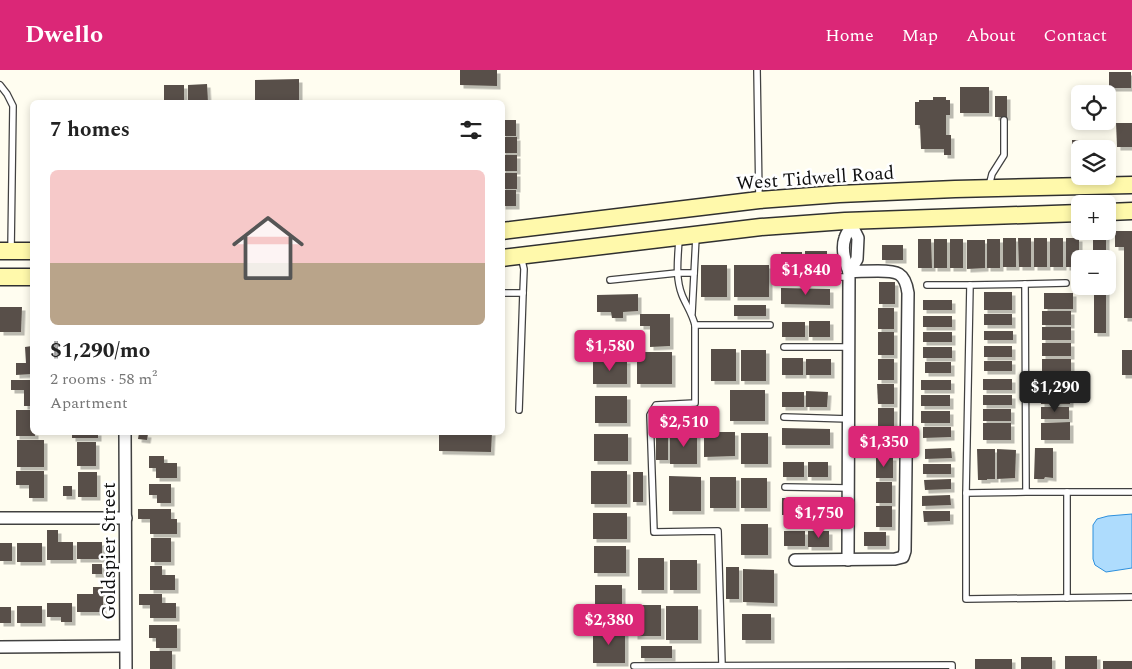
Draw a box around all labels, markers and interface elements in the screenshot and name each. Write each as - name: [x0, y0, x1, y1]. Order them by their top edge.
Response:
- text: Dwello: [25, 17, 103, 53]
- text: Home: [825, 22, 874, 49]
- text: Map: [902, 22, 938, 49]
- text: About: [966, 22, 1016, 49]
- text: Contact: [1044, 22, 1107, 49]
- map controls: [1071, 85, 1116, 295]
- button: locate: [1071, 85, 1116, 130]
- text: 7 homes: [50, 114, 130, 146]
- icon: filters: [457, 116, 485, 144]
- button: layers: [1071, 140, 1116, 185]
- street label: West Tidwell Road: [735, 159, 895, 198]
- button: +: [1071, 195, 1116, 240]
- icon: home: [223, 203, 313, 293]
- button: −: [1071, 250, 1116, 295]
- pin: $1,840: [765, 254, 847, 296]
- text: $1,840: [781, 258, 831, 282]
- pin: $1,580: [569, 330, 651, 372]
- text: $1,580: [585, 334, 635, 358]
- text: $1,290/mo: [50, 335, 150, 367]
- text: 2 rooms · 58 m²: [50, 367, 157, 391]
- pin: $1,290: [1014, 370, 1096, 413]
- text: $1,290: [1030, 375, 1080, 399]
- text: Apartment: [50, 391, 128, 415]
- pin: $2,510: [643, 406, 725, 448]
- text: $2,510: [659, 410, 709, 434]
- pin: $1,350: [843, 426, 925, 468]
- text: $1,350: [859, 430, 909, 454]
- street label: Goldspier Street: [95, 482, 124, 620]
- pin: $1,750: [778, 496, 860, 539]
- text: $1,750: [794, 501, 844, 525]
- pin: $2,380: [568, 604, 650, 646]
- text: $2,380: [584, 608, 634, 632]

